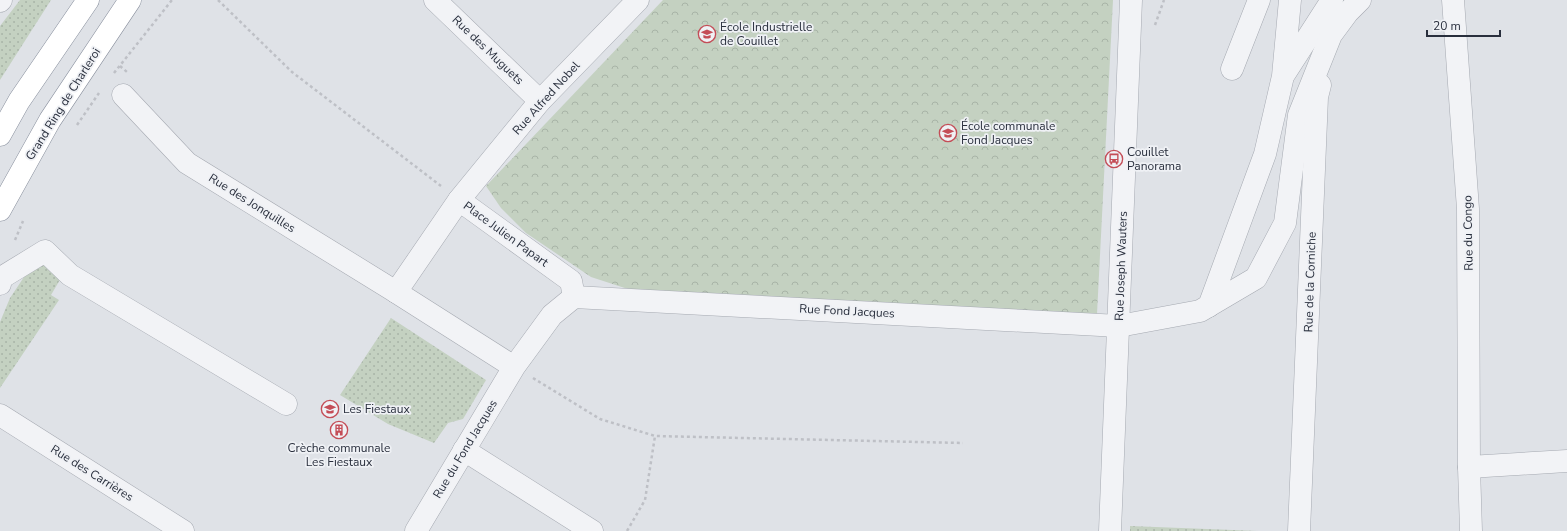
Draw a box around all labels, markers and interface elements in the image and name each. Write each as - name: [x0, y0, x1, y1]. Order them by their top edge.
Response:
- street label: Rue des Muguets: [449, 12, 527, 88]
- scale bar: [1427, 12, 1500, 38]
- text: 20 m: [1433, 18, 1461, 34]
- place label: École Industrielle de Couillet: [720, 19, 812, 49]
- school or university icon: École Industrielle de Couillet: [697, 24, 717, 44]
- street label: Grand Ring de Charleroi: [22, 45, 104, 163]
- street label: Rue Alfred Nobel: [509, 58, 584, 138]
- place label: École communale Fond Jacques: [961, 118, 1055, 148]
- school or university icon: École communale Fond Jacques: [938, 123, 958, 143]
- place label: Couillet Panorama: [1127, 144, 1181, 174]
- bus stop icon: Couillet Panorama: [1104, 149, 1124, 169]
- street label: Rue des Jonquilles: [206, 170, 299, 236]
- street label: Rue du Congo: [1459, 195, 1477, 271]
- street label: Place Julien Papart: [460, 198, 552, 271]
- street label: Rue Joseph Wauters: [1111, 211, 1131, 321]
- street label: Rue de la Corniche: [1300, 231, 1320, 333]
- street label: Rue Fond Jacques: [799, 301, 895, 322]
- street label: Rue du Fond Jacques: [429, 396, 501, 501]
- school or university icon: Les Fiestaux: [320, 399, 340, 419]
- place label: Les Fiestaux: [343, 401, 410, 417]
- building icon: Crèche communale Les Fiestaux: [329, 420, 349, 440]
- place label: Crèche communale Les Fiestaux: [288, 440, 390, 470]
- street label: Rue des Carrières: [48, 441, 137, 505]

